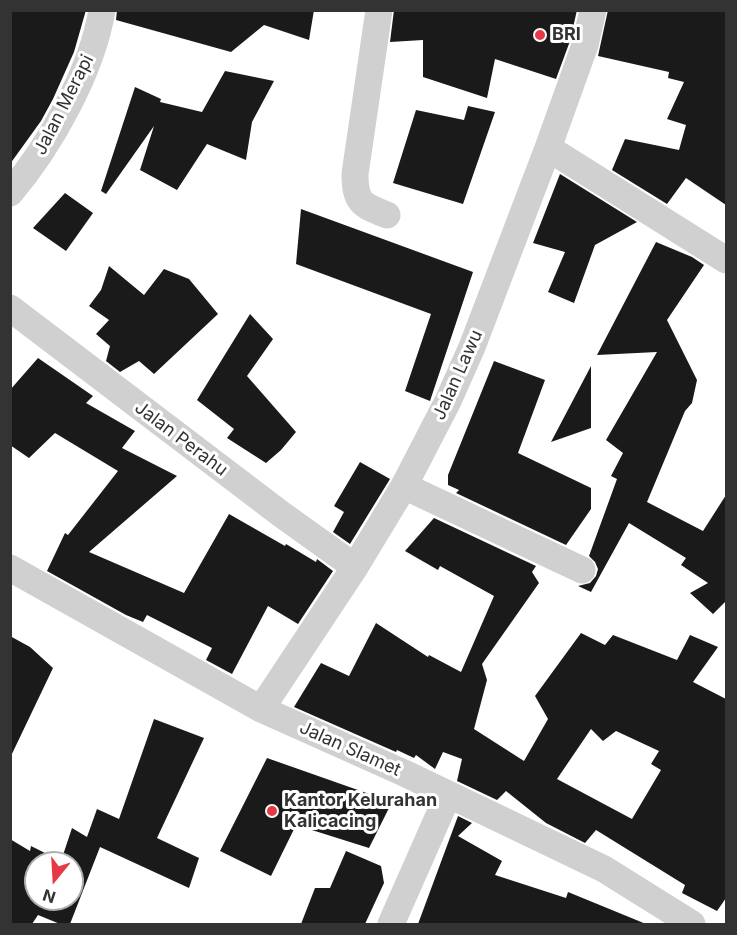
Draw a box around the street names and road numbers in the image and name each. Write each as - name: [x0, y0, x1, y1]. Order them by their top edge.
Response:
- street label: Jalan Merapi: [30, 51, 98, 159]
- street label: Jalan Lawu: [429, 327, 487, 423]
- street label: Jalan Perahu: [130, 397, 232, 481]
- street label: Jalan Slamet: [296, 717, 404, 781]

